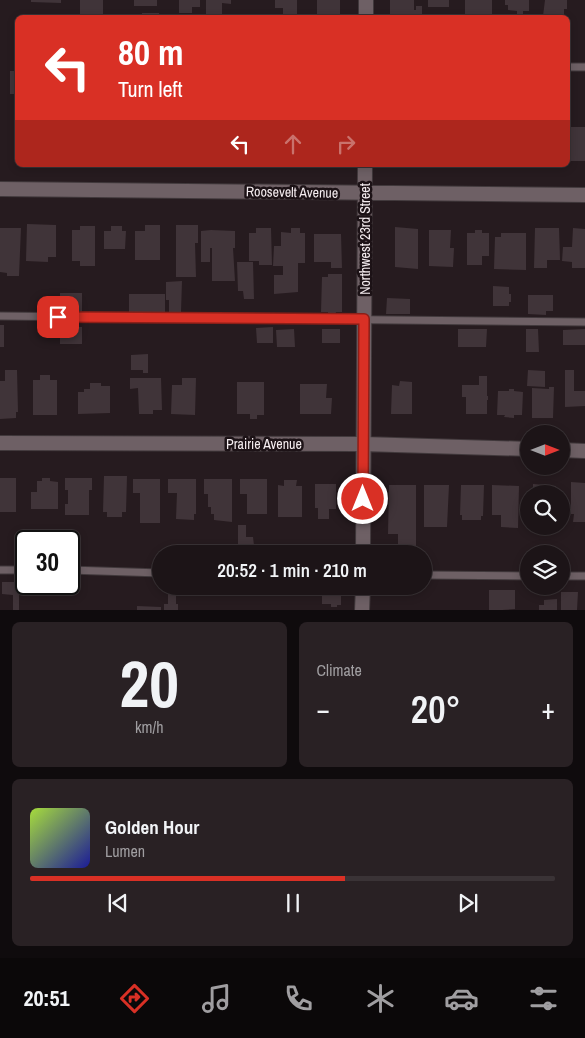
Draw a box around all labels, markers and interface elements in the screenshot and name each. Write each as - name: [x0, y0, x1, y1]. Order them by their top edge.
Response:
- text: 80 m: [118, 29, 183, 76]
- icon: left: [35, 35, 100, 100]
- text: Turn left: [118, 74, 183, 104]
- icon: left: [226, 130, 254, 158]
- icon: ahead: [279, 130, 307, 158]
- icon: right: [332, 130, 360, 158]
- street label: Roosevelt Avenue: [246, 182, 338, 202]
- street label: Northwest 23rd Street: [356, 183, 374, 295]
- pin: [37, 296, 79, 338]
- icon: arrive: [44, 303, 72, 331]
- north arrow: [520, 425, 570, 475]
- map controls: [520, 425, 570, 595]
- street label: Prairie Avenue: [226, 435, 302, 453]
- position arrow: [336, 472, 388, 524]
- button: search: [520, 485, 570, 535]
- speed limit sign: 30: [15, 530, 80, 595]
- button: layers: [520, 545, 570, 595]
- text: 20:52 · 1 min · 210 m: [217, 557, 367, 583]
- text: 20: [120, 640, 179, 727]
- text: Climate: [317, 659, 362, 681]
- text: 20°: [411, 684, 461, 735]
- text: −: [317, 690, 330, 728]
- text: +: [542, 690, 555, 728]
- text: km/h: [135, 716, 163, 738]
- text: Golden Hour: [105, 814, 199, 840]
- text: Lumen: [105, 840, 145, 862]
- icon: previous: [104, 889, 132, 917]
- icon: pause: [279, 889, 307, 917]
- icon: next: [454, 889, 482, 917]
- icon: directions: [117, 981, 152, 1016]
- icon: music: [199, 981, 234, 1016]
- icon: phone: [281, 981, 316, 1016]
- icon: climate: [363, 981, 398, 1016]
- icon: car: [444, 981, 479, 1016]
- icon: filters: [526, 981, 561, 1016]
- text: 20:51: [23, 983, 70, 1013]

